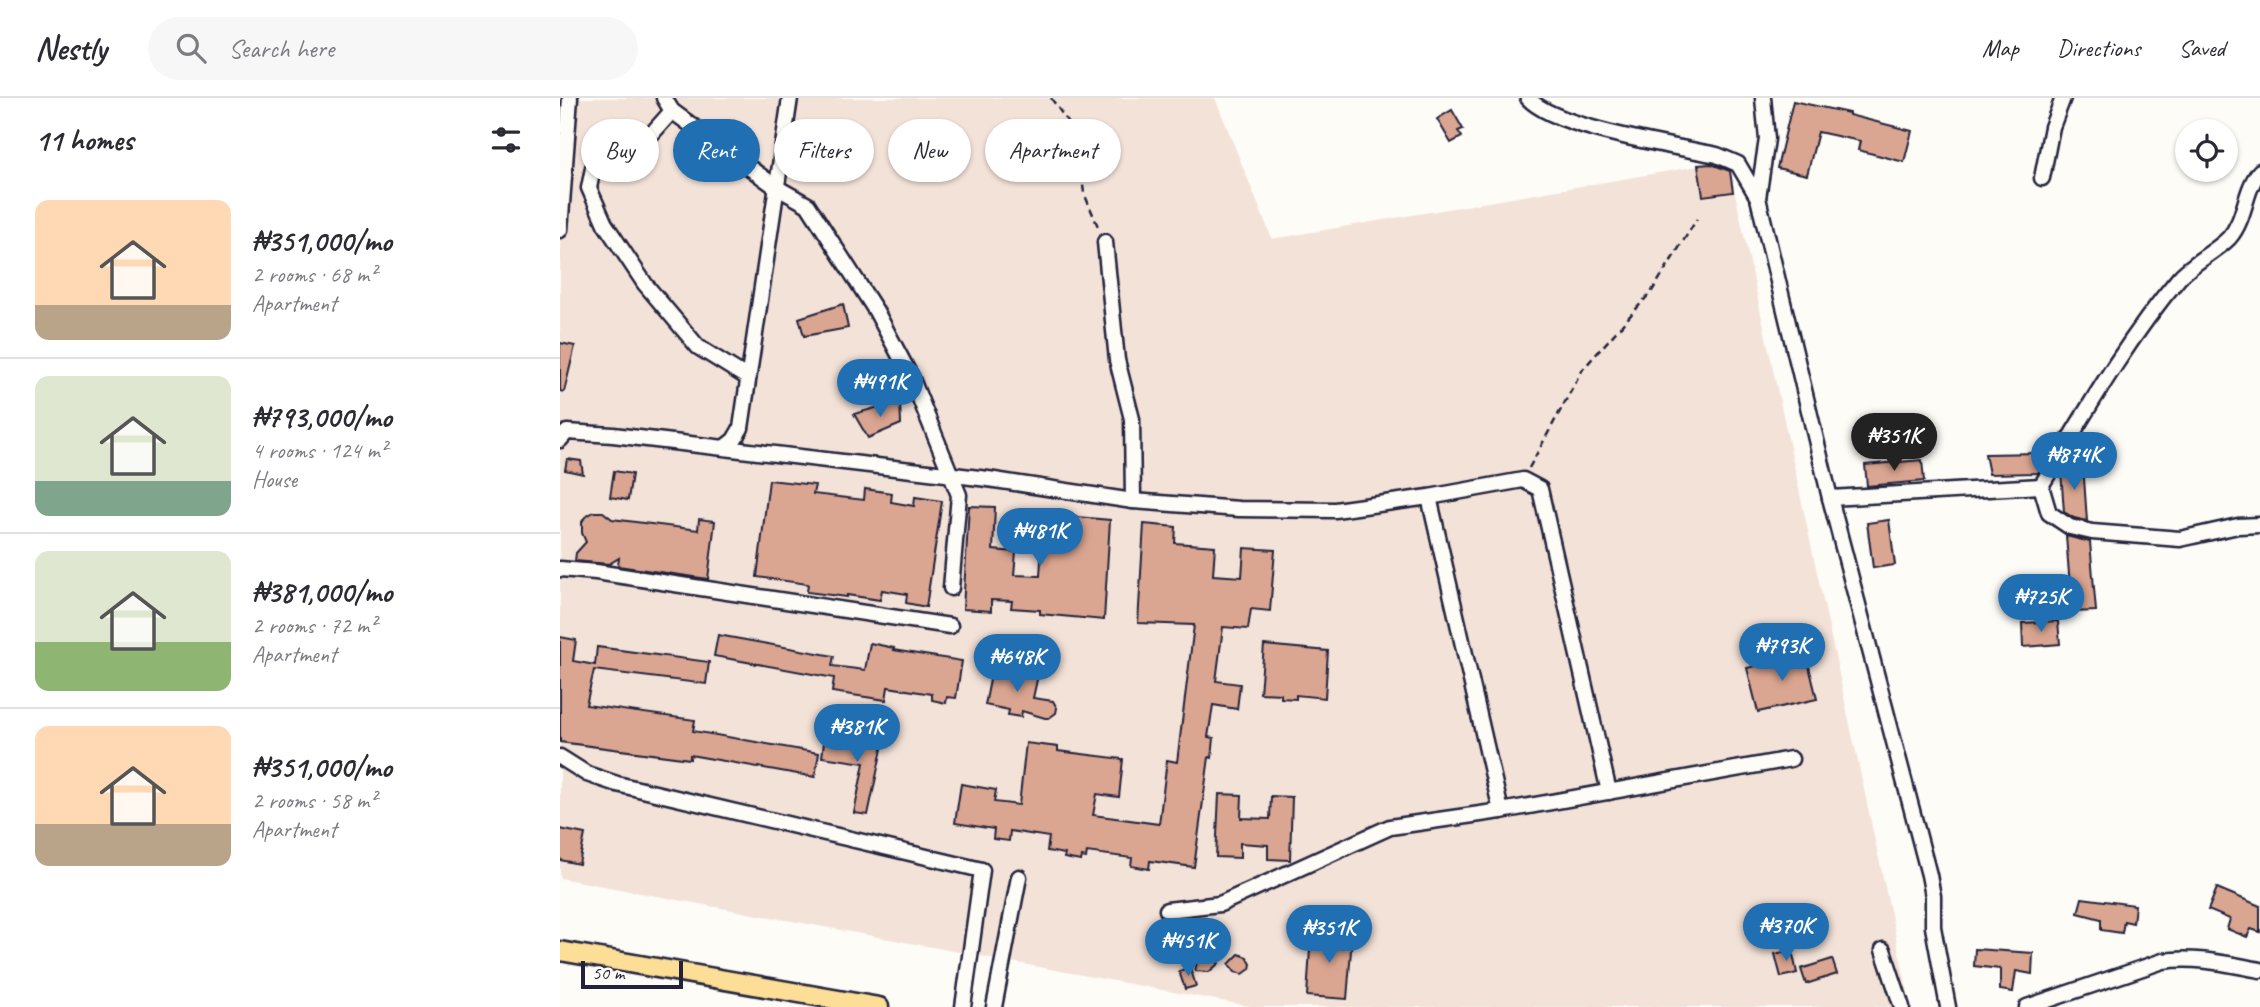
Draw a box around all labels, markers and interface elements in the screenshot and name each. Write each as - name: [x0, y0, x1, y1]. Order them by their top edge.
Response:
- search box: [148, 17, 638, 80]
- text: Nestly: [35, 27, 106, 69]
- icon: search: [172, 29, 210, 67]
- text: Search here: [228, 32, 334, 65]
- text: Map: [1982, 33, 2019, 63]
- text: Directions: [2057, 33, 2140, 63]
- text: Saved: [2178, 33, 2225, 63]
- chip: Buy: [581, 119, 659, 182]
- chip: Rent: [673, 119, 760, 182]
- chip: Filters: [774, 119, 874, 182]
- chip: New: [888, 119, 971, 182]
- chip: Apartment: [985, 119, 1121, 182]
- map controls: [2175, 119, 2238, 182]
- button: locate: [2175, 119, 2238, 182]
- text: 11 homes: [35, 121, 133, 159]
- icon: filters: [487, 121, 525, 159]
- text: ₦351,000/mo: [252, 222, 392, 260]
- icon: home: [91, 228, 175, 312]
- text: 2 rooms · 68 m²: [252, 260, 376, 289]
- text: Apartment: [252, 289, 337, 318]
- pin: ₦491K: [831, 360, 929, 419]
- text: ₦491K: [853, 367, 907, 396]
- text: ₦793,000/mo: [252, 398, 392, 436]
- icon: home: [91, 404, 175, 488]
- pin: ₦351K: [1845, 414, 1943, 473]
- text: ₦351K: [1867, 421, 1921, 450]
- pin: ₦874K: [2025, 432, 2123, 492]
- text: 4 rooms · 124 m²: [252, 436, 387, 465]
- text: ₦874K: [2047, 440, 2101, 469]
- text: House: [252, 465, 297, 494]
- pin: ₦481K: [991, 508, 1089, 568]
- text: ₦481K: [1013, 516, 1067, 545]
- text: ₦381,000/mo: [252, 573, 392, 611]
- pin: ₦725K: [1992, 574, 2090, 634]
- icon: home: [91, 579, 175, 663]
- text: ₦725K: [2014, 582, 2068, 611]
- text: 2 rooms · 72 m²: [252, 611, 376, 640]
- pin: ₦793K: [1733, 624, 1831, 683]
- text: ₦793K: [1755, 631, 1809, 660]
- pin: ₦648K: [968, 634, 1066, 694]
- text: Apartment: [252, 640, 337, 669]
- text: ₦648K: [990, 642, 1044, 671]
- pin: ₦381K: [808, 704, 906, 764]
- text: ₦381K: [830, 712, 884, 741]
- text: ₦351,000/mo: [252, 748, 392, 786]
- icon: home: [91, 754, 175, 838]
- text: 2 rooms · 58 m²: [252, 786, 376, 815]
- text: Apartment: [252, 815, 337, 844]
- pin: ₦370K: [1737, 904, 1835, 963]
- pin: ₦351K: [1280, 906, 1378, 965]
- text: ₦370K: [1759, 911, 1813, 940]
- text: ₦351K: [1302, 913, 1356, 942]
- pin: ₦451K: [1139, 918, 1237, 978]
- text: ₦451K: [1161, 926, 1215, 955]
- scale bar: [581, 958, 682, 990]
- text: 50 m: [592, 961, 624, 985]

